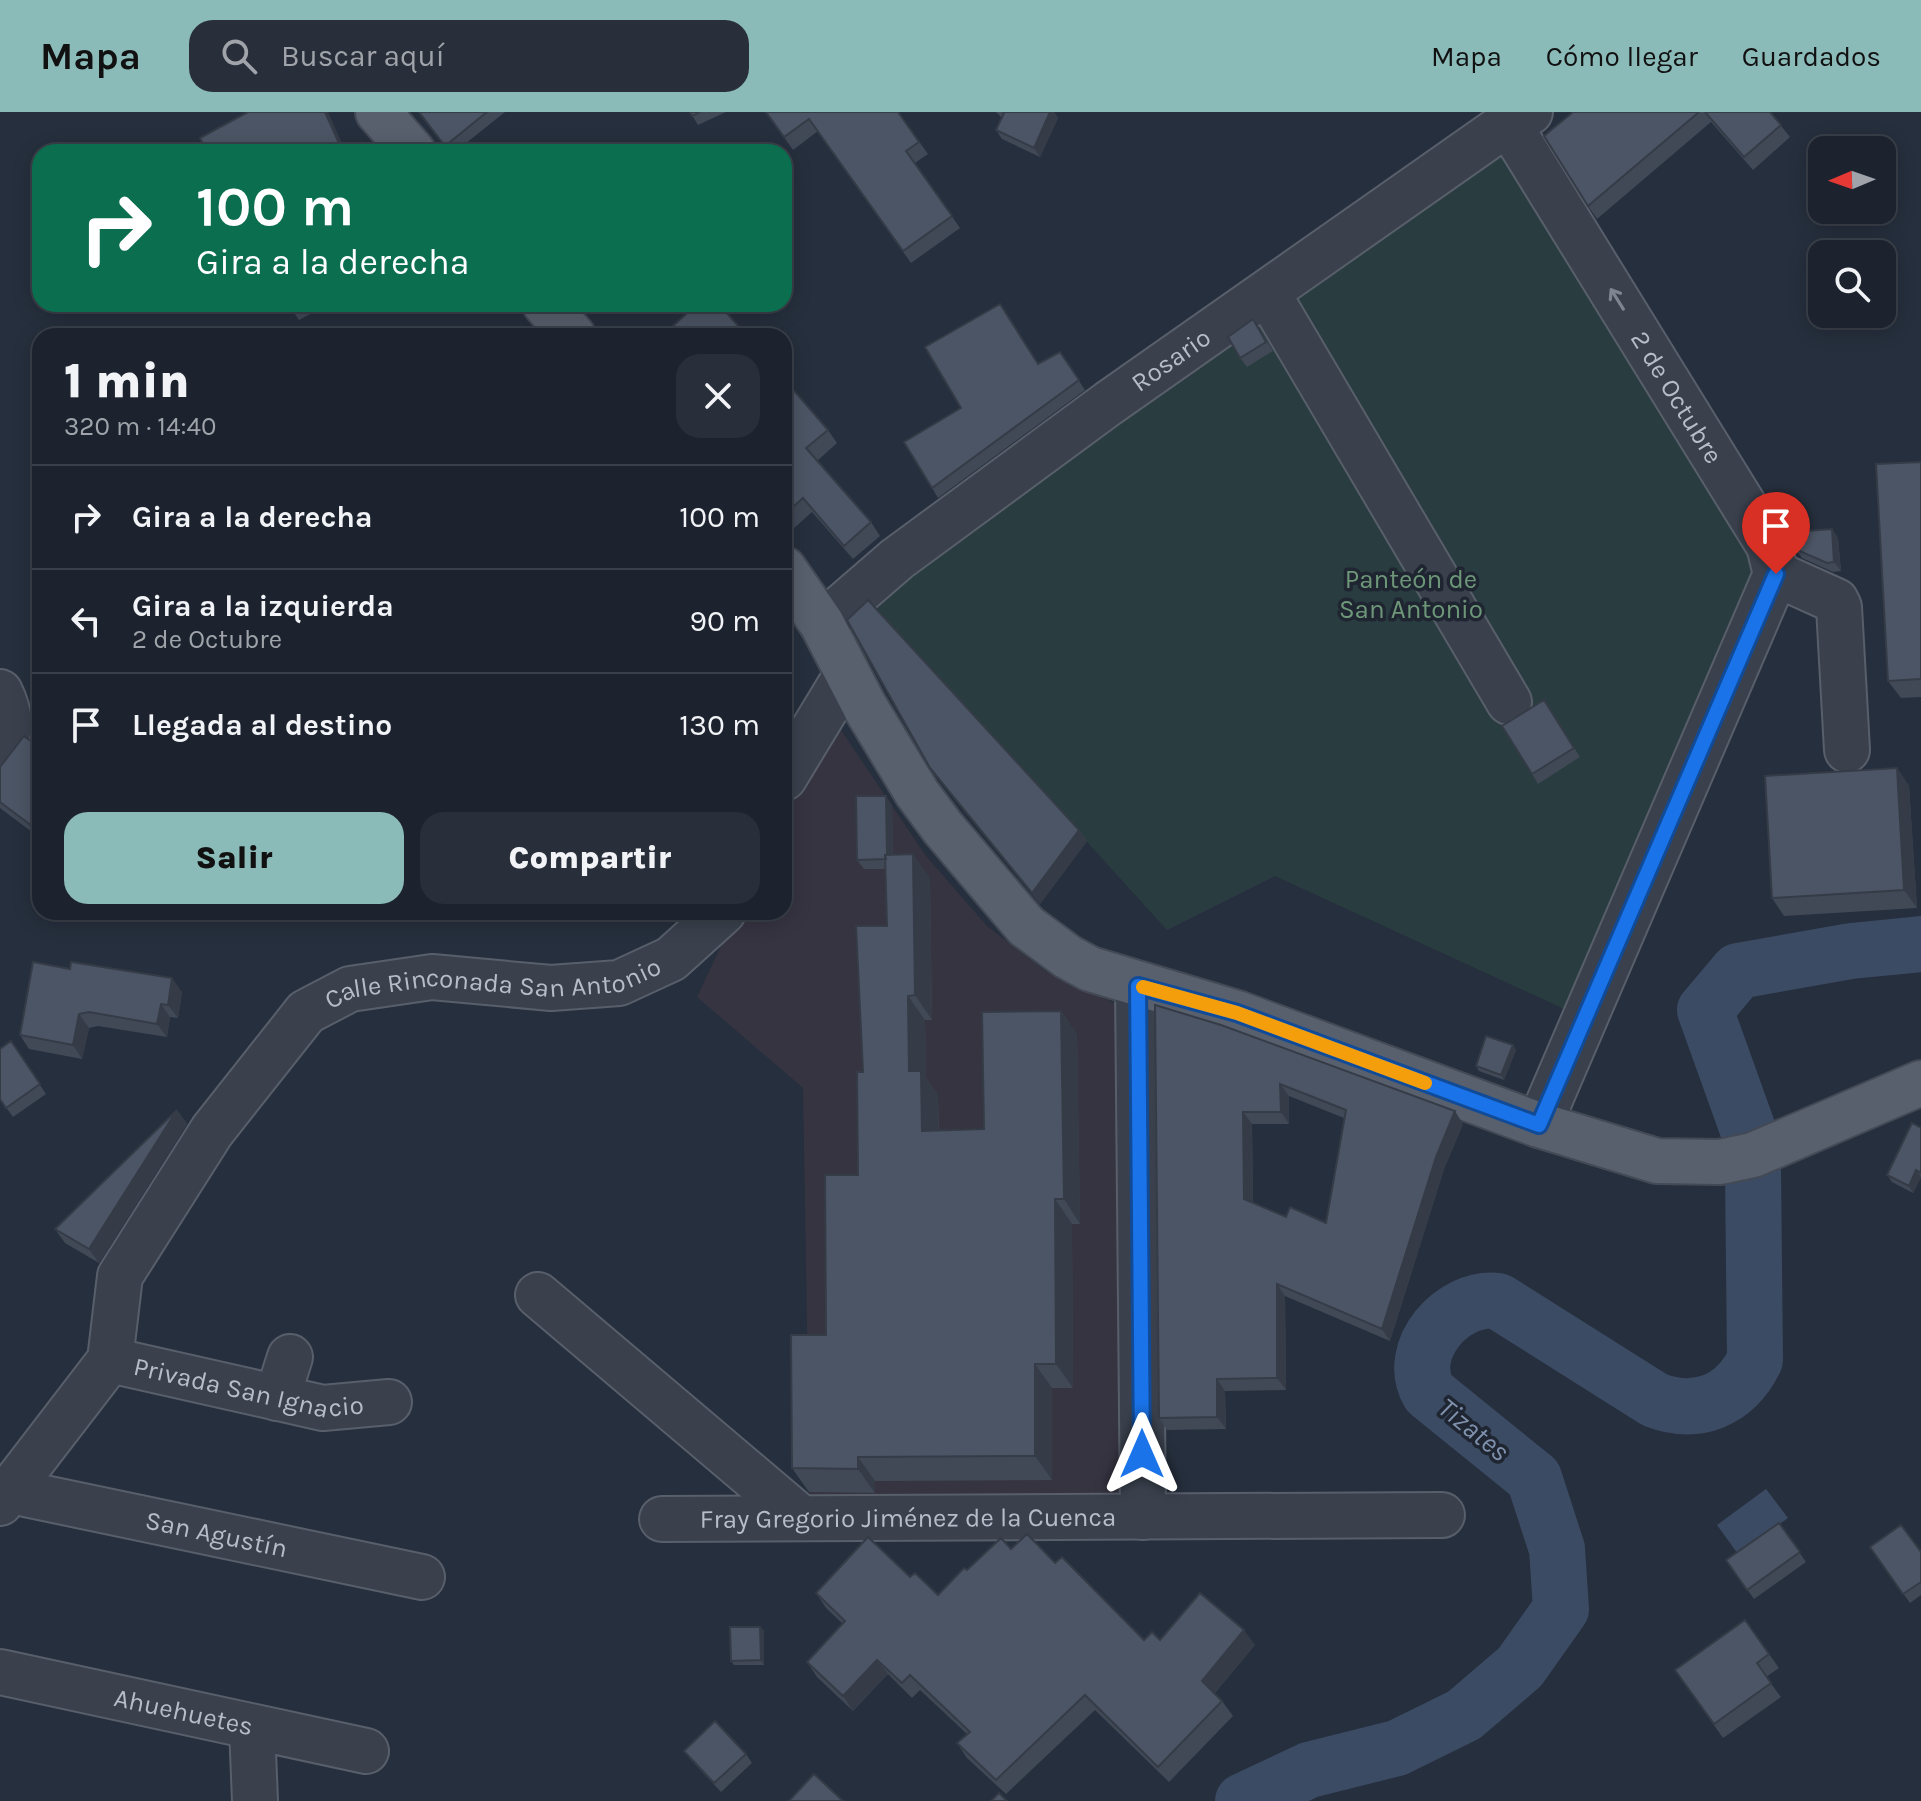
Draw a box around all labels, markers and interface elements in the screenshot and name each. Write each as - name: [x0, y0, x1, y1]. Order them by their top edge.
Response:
- search box: [189, 20, 749, 92]
- text: Mapa: [40, 34, 141, 79]
- icon: search: [217, 34, 261, 78]
- text: Buscar aquí: [281, 38, 445, 74]
- text: Mapa: [1431, 40, 1502, 73]
- text: Cómo llegar: [1546, 40, 1698, 73]
- text: Guardados: [1742, 40, 1881, 73]
- north arrow: [1808, 136, 1896, 224]
- map controls: [1808, 136, 1896, 328]
- text: 100 m: [196, 174, 354, 239]
- icon: right: [64, 176, 168, 280]
- button: search: [1808, 240, 1896, 328]
- text: Gira a la derecha: [196, 241, 470, 283]
- one-way arrow: [1609, 289, 1625, 311]
- street label: Rosario: [1126, 322, 1217, 398]
- street label: 2 de Octubre: [1624, 325, 1729, 469]
- text: 1 min: [64, 353, 190, 409]
- button: close: [676, 354, 760, 438]
- text: 320 m · 14:40: [64, 411, 216, 442]
- pin: [1742, 492, 1810, 574]
- icon: right: [64, 495, 108, 539]
- text: Gira a la derecha: [132, 499, 373, 535]
- text: 100 m: [679, 499, 760, 535]
- icon: arrive: [1754, 504, 1798, 548]
- park label: Panteón de San Antonio: [1339, 564, 1483, 625]
- text: Gira a la izquierda: [132, 588, 394, 624]
- icon: left: [64, 599, 108, 643]
- text: 90 m: [690, 603, 760, 639]
- text: 2 de Octubre: [132, 624, 282, 655]
- icon: arrive: [64, 703, 108, 747]
- text: Llegada al destino: [132, 707, 392, 743]
- text: 130 m: [679, 707, 760, 743]
- button: Salir: [64, 812, 404, 904]
- button: Compartir: [420, 812, 760, 904]
- street label: Calle Rinconada San Antonio: [319, 951, 666, 1016]
- street label: Privada San Ignacio: [131, 1351, 365, 1425]
- water label: Tizates: [1431, 1391, 1516, 1468]
- position arrow: [1100, 1412, 1184, 1496]
- street label: Fray Gregorio Jiménez de la Cuenca: [700, 1502, 1116, 1535]
- street label: San Agustín: [143, 1505, 290, 1564]
- street label: Ahuehuetes: [111, 1682, 256, 1742]

